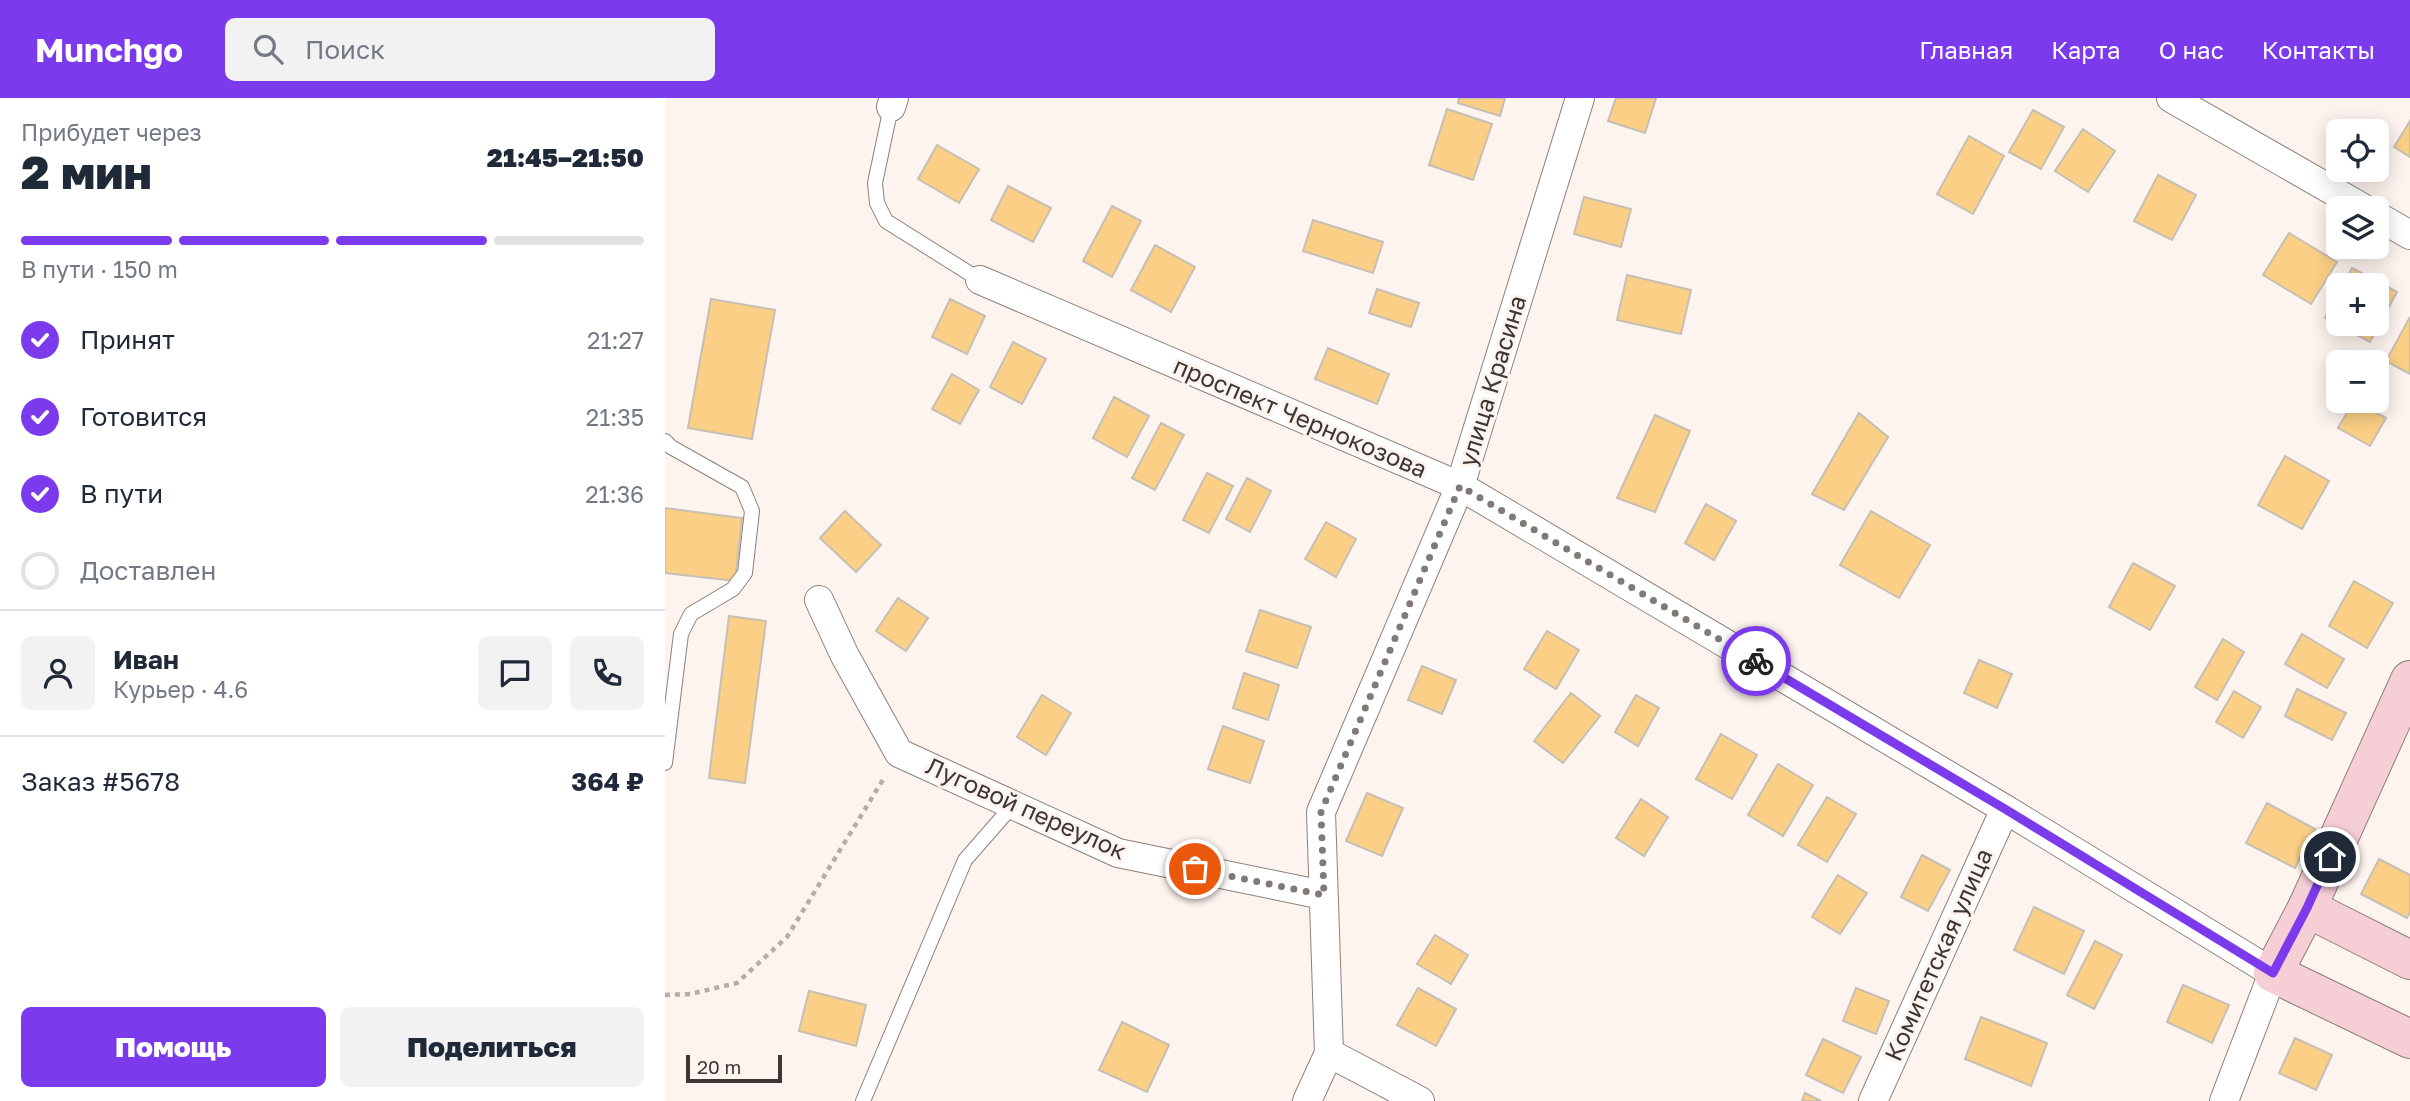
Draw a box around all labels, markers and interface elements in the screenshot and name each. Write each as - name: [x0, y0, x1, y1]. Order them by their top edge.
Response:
- search box: [225, 18, 715, 81]
- text: Munchgo: [35, 30, 183, 69]
- icon: search: [249, 30, 287, 68]
- text: Поиск: [305, 34, 385, 65]
- text: Главная: [1919, 35, 2013, 64]
- text: Карта: [2051, 35, 2121, 64]
- text: О нас: [2159, 35, 2224, 64]
- text: Контакты: [2262, 35, 2375, 64]
- text: Прибудет через: [21, 118, 202, 146]
- map controls: [2326, 119, 2389, 413]
- button: locate: [2326, 119, 2389, 182]
- text: 21:45–21:50: [487, 142, 644, 173]
- text: 2 мин: [21, 144, 152, 199]
- button: layers: [2326, 196, 2389, 259]
- text: В пути · 150 m: [21, 255, 178, 283]
- button: +: [2326, 273, 2389, 336]
- street label: улица Красина: [1452, 292, 1531, 470]
- icon: check: [21, 321, 59, 359]
- text: Принят: [80, 324, 175, 355]
- text: 21:27: [587, 326, 644, 354]
- street label: проспект Чернокозова: [1170, 350, 1432, 483]
- button: −: [2326, 350, 2389, 413]
- icon: check: [21, 398, 59, 436]
- text: Готовится: [80, 401, 207, 432]
- text: 21:35: [586, 403, 644, 431]
- icon: check: [21, 475, 59, 513]
- text: В пути: [80, 478, 163, 509]
- text: 21:36: [585, 480, 644, 508]
- text: Доставлен: [80, 555, 216, 586]
- courier: [1721, 626, 1791, 696]
- button: person: [21, 636, 95, 710]
- button: chat: [478, 636, 552, 710]
- button: phone: [570, 636, 644, 710]
- icon: bike: [1737, 642, 1775, 680]
- text: Иван: [113, 644, 179, 675]
- text: Курьер · 4.6: [113, 675, 248, 703]
- street label: Луговой переулок: [922, 750, 1131, 865]
- text: Заказ #5678: [21, 766, 180, 797]
- text: 364 ₽: [571, 766, 644, 797]
- pin: [2300, 827, 2360, 887]
- icon: home: [2311, 838, 2349, 876]
- pin: [1165, 839, 1225, 899]
- street label: Комитетская улица: [1878, 844, 1998, 1065]
- icon: bag: [1176, 850, 1214, 888]
- button: Помощь: [21, 1007, 326, 1087]
- button: Поделиться: [340, 1007, 644, 1087]
- scale bar: [686, 1052, 782, 1084]
- text: 20 m: [697, 1055, 741, 1078]

